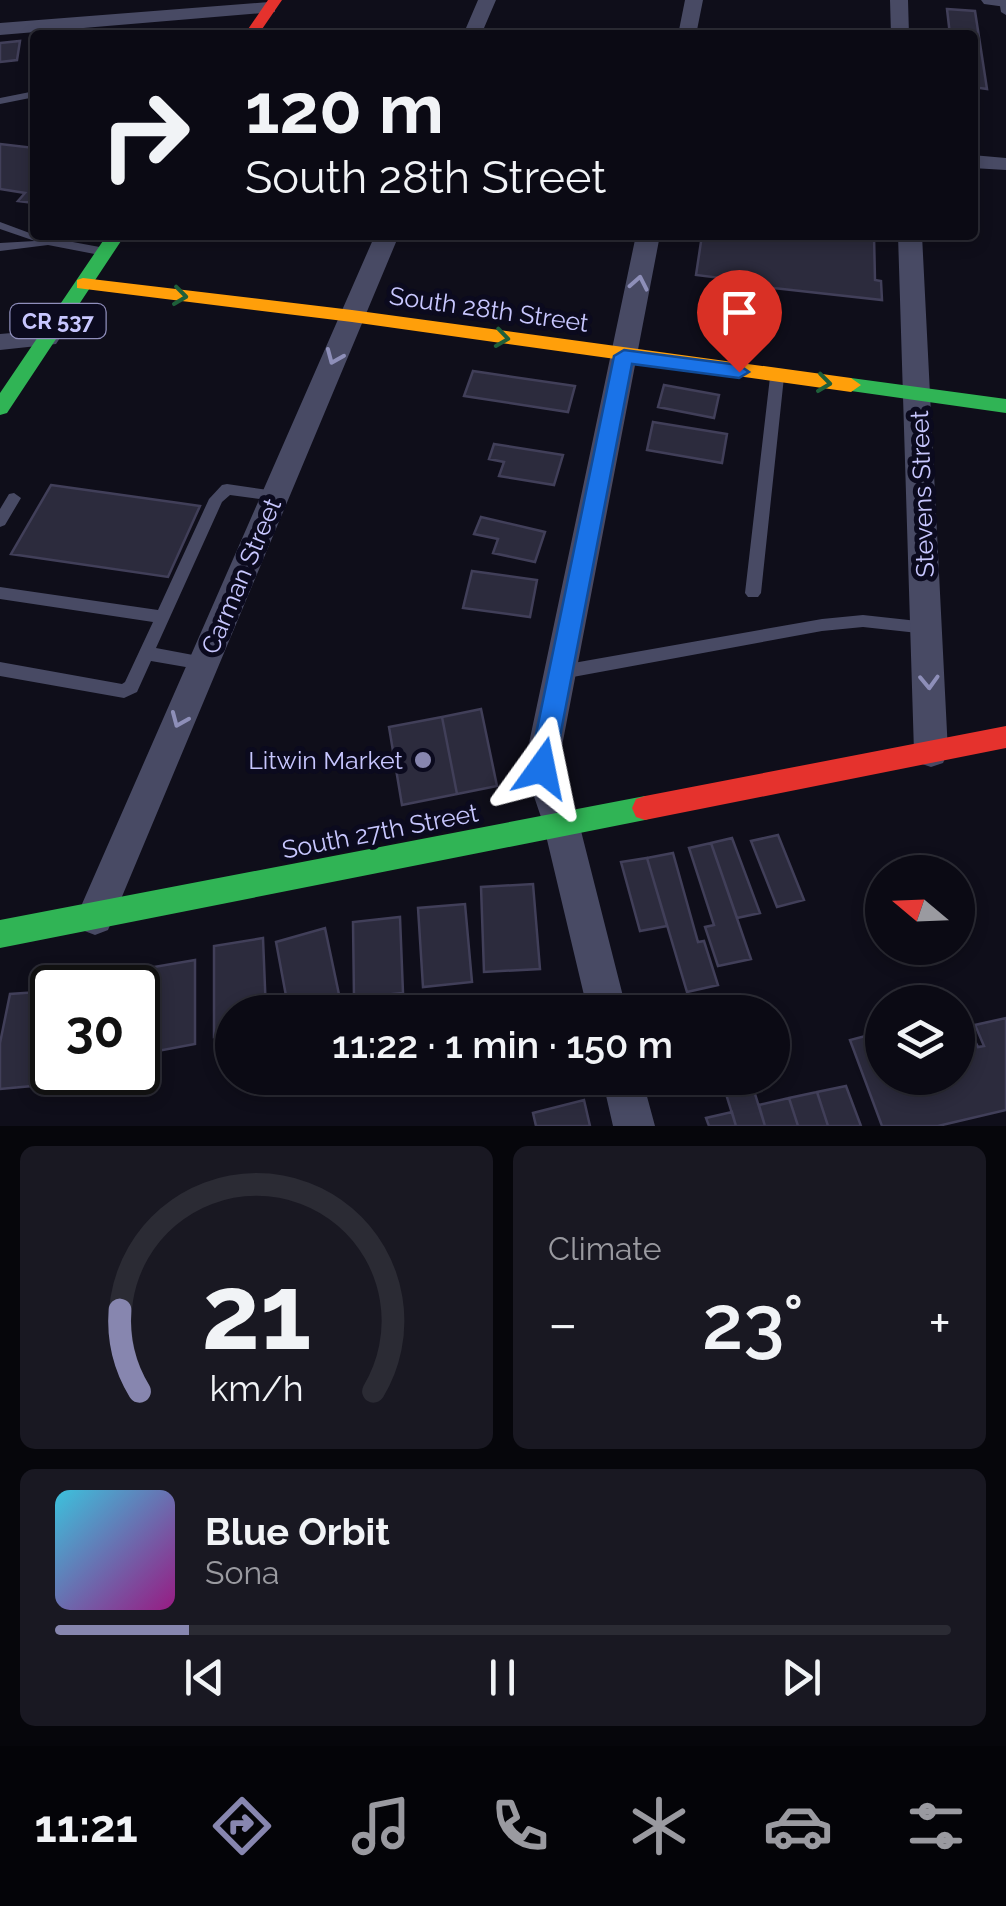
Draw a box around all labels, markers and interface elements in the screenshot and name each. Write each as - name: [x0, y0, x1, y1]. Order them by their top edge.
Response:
- text: 120 m: [245, 67, 444, 149]
- icon: right: [80, 70, 210, 200]
- text: South 28th Street: [245, 151, 606, 204]
- pin: [697, 270, 782, 373]
- one-way arrow: [627, 275, 648, 292]
- street label: South 28th Street: [388, 280, 591, 338]
- one-way arrow: [172, 285, 188, 306]
- icon: arrive: [712, 285, 767, 340]
- road number: CR 537: [10, 304, 106, 338]
- one-way arrow: [494, 327, 510, 348]
- one-way arrow: [326, 347, 346, 365]
- one-way arrow: [816, 372, 832, 393]
- street label: Stevens Street: [904, 409, 940, 578]
- street label: Carman Street: [195, 493, 288, 658]
- one-way arrow: [918, 675, 939, 691]
- one-way arrow: [171, 710, 191, 728]
- position arrow: [490, 716, 594, 820]
- place label: Litwin Market: [248, 745, 404, 775]
- marker: Litwin Market: [412, 749, 434, 771]
- street label: South 27th Street: [279, 797, 481, 865]
- north arrow: [865, 855, 975, 965]
- map controls: [865, 855, 975, 1095]
- speed limit sign: 30: [30, 965, 160, 1095]
- button: layers: [865, 985, 975, 1095]
- text: 11:22 · 1 min · 150 m: [332, 1022, 673, 1067]
- text: Climate: [548, 1230, 662, 1267]
- text: 21: [201, 1251, 312, 1373]
- text: 23°: [702, 1278, 804, 1367]
- text: −: [548, 1291, 578, 1356]
- text: +: [928, 1291, 951, 1356]
- text: km/h: [209, 1367, 304, 1409]
- text: Blue Orbit: [205, 1509, 390, 1554]
- text: Sona: [205, 1554, 280, 1591]
- icon: previous: [177, 1650, 232, 1705]
- icon: pause: [475, 1650, 530, 1705]
- icon: next: [774, 1650, 829, 1705]
- icon: directions: [207, 1791, 277, 1861]
- icon: music: [346, 1791, 416, 1861]
- icon: phone: [485, 1791, 555, 1861]
- icon: climate: [624, 1791, 694, 1861]
- icon: car: [763, 1791, 833, 1861]
- icon: filters: [901, 1791, 971, 1861]
- text: 11:21: [34, 1800, 138, 1853]

